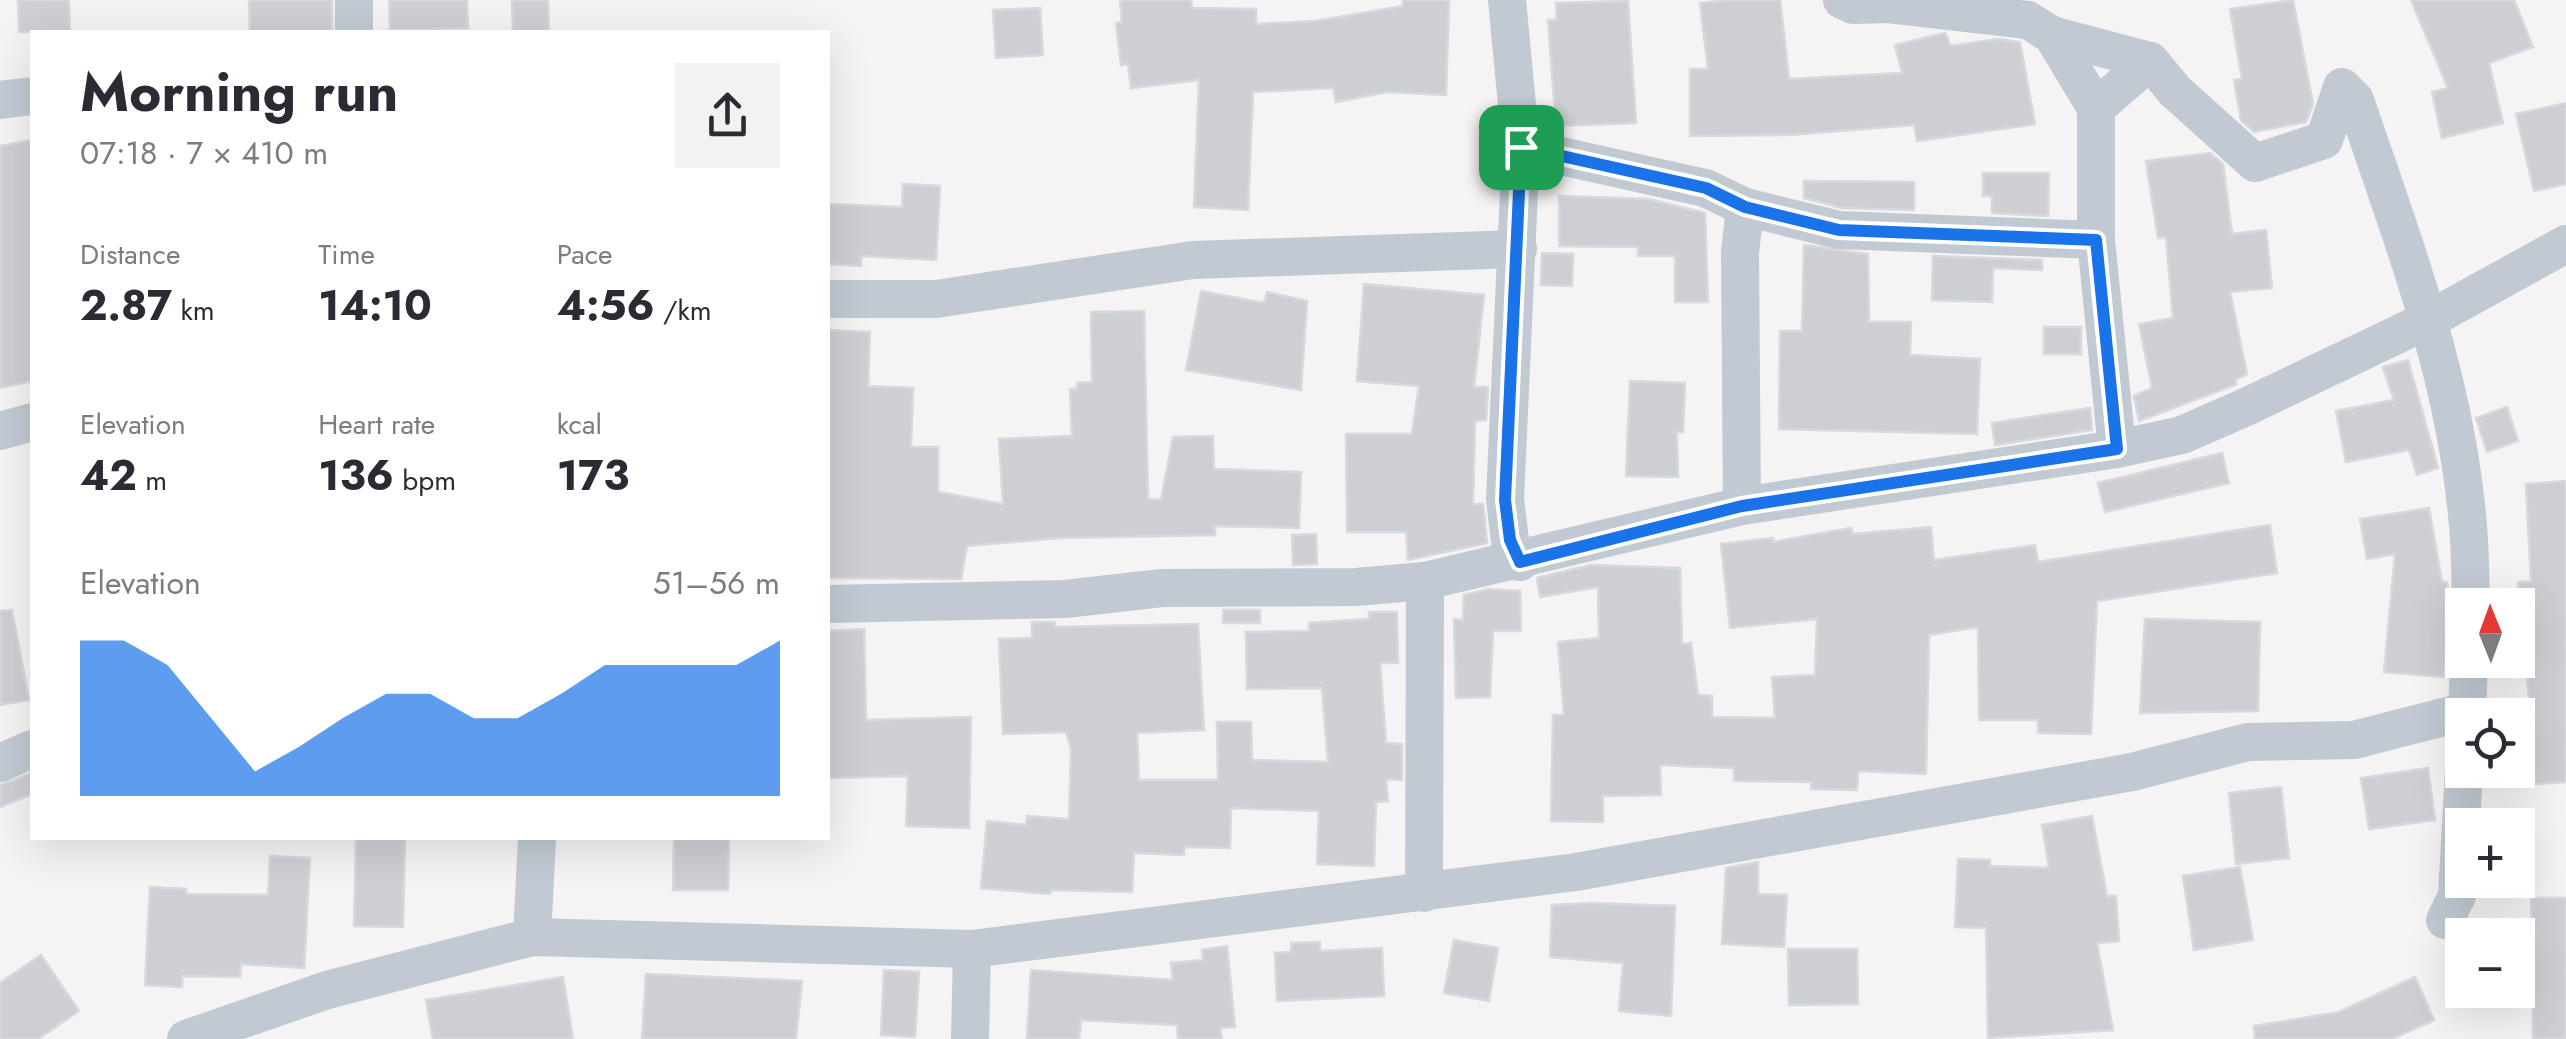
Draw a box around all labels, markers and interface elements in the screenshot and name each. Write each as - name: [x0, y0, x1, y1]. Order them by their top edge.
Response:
- text: Morning run: [80, 52, 398, 132]
- button: share: [675, 63, 780, 168]
- pin: [1479, 105, 1564, 190]
- icon: arrive: [1494, 120, 1549, 175]
- text: 07:18 · 7 × 410 m: [80, 130, 328, 176]
- text: Distance: [80, 234, 180, 275]
- text: Time: [318, 234, 375, 275]
- text: Pace: [557, 234, 612, 275]
- text: 2.87: [80, 275, 172, 336]
- text: 14:10: [318, 275, 432, 336]
- text: 4:56: [557, 275, 655, 336]
- text: km: [172, 290, 215, 331]
- text: /km: [655, 290, 712, 331]
- text: Elevation: [80, 404, 186, 445]
- text: Heart rate: [318, 404, 435, 445]
- text: kcal: [557, 404, 602, 445]
- text: 42: [80, 445, 137, 506]
- text: 136: [318, 445, 394, 506]
- text: 173: [557, 445, 629, 506]
- text: m: [137, 460, 167, 501]
- text: bpm: [394, 460, 456, 501]
- text: Elevation: [80, 560, 201, 606]
- text: 51–56 m: [653, 560, 780, 606]
- north arrow: [2445, 588, 2535, 678]
- map controls: [2445, 588, 2535, 1008]
- button: locate: [2445, 698, 2535, 788]
- button: +: [2445, 808, 2535, 898]
- button: −: [2445, 918, 2535, 1008]

